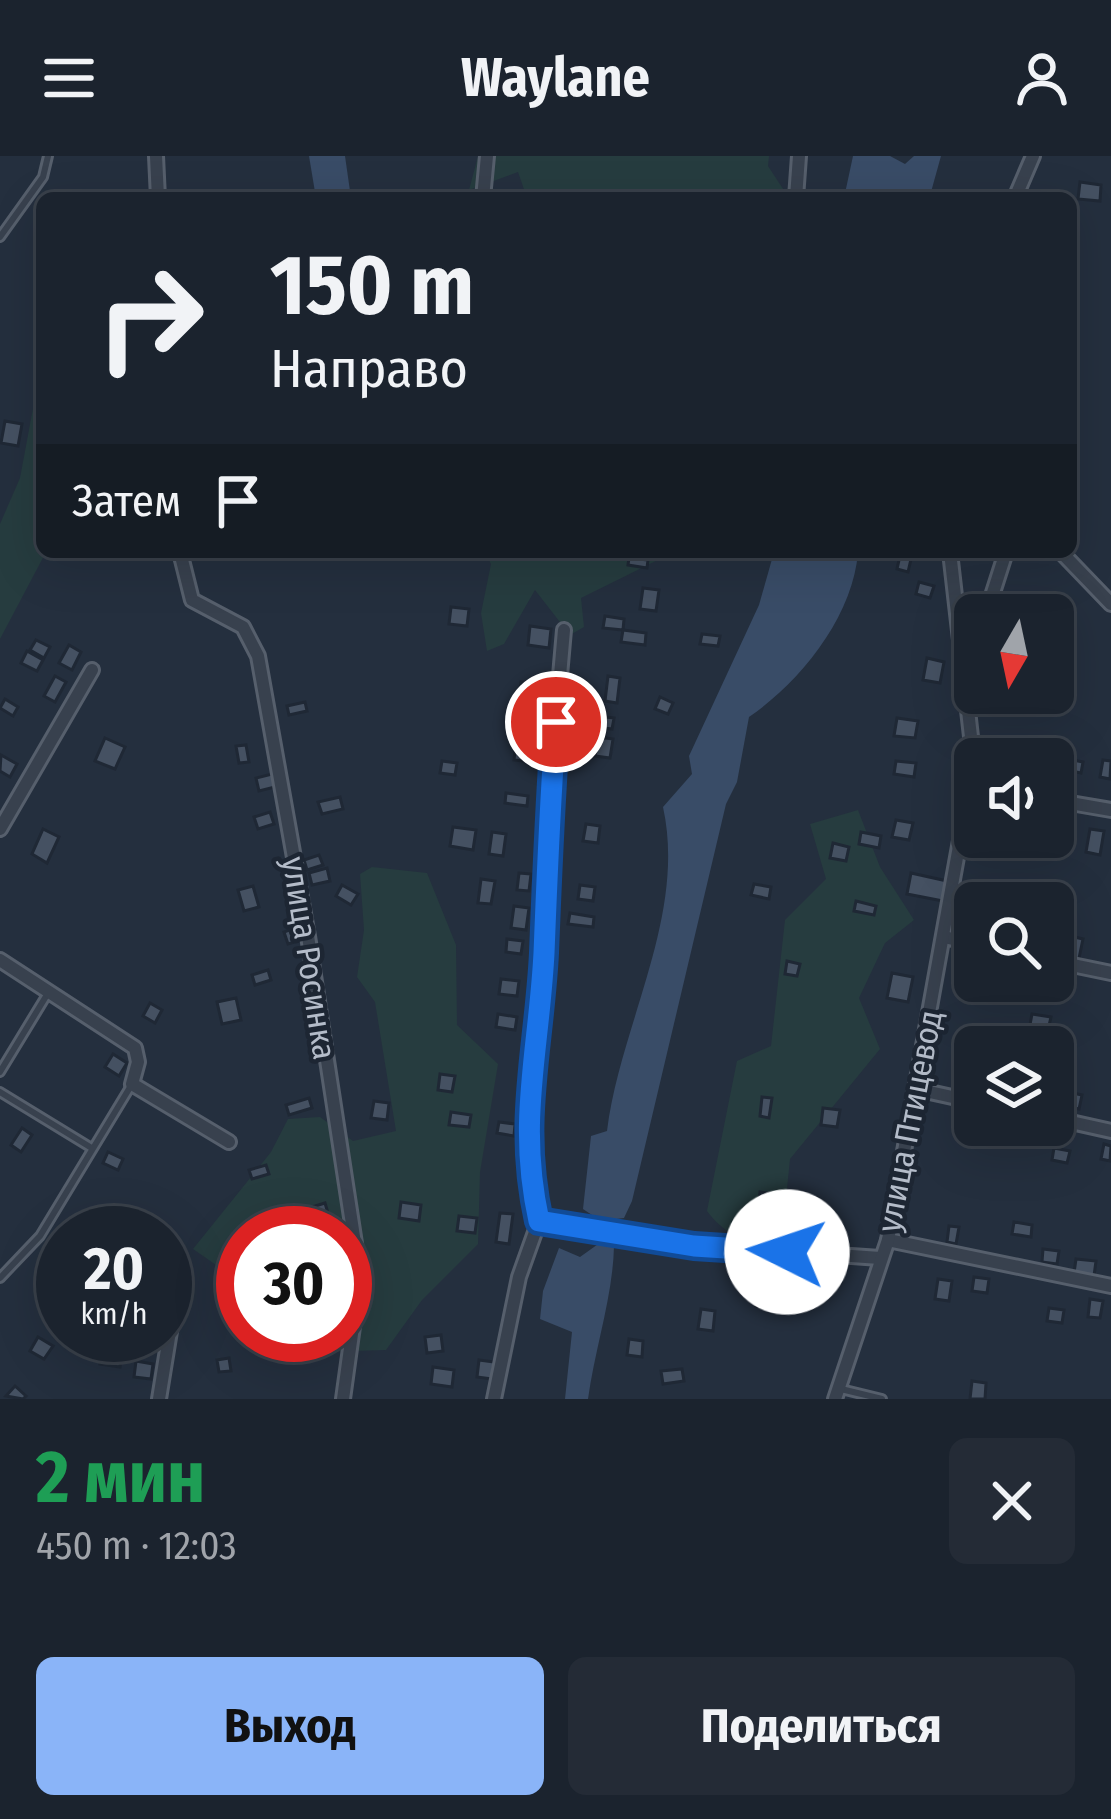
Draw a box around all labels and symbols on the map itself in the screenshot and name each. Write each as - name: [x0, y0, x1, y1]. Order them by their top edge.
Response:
- north arrow: [954, 594, 1074, 714]
- pin: [505, 671, 607, 773]
- street label: улица Росинка: [273, 854, 345, 1062]
- street label: улица Птицевод: [869, 1007, 951, 1235]
- position arrow: [724, 1189, 850, 1315]
- speed limit sign: 30: [216, 1206, 372, 1362]

